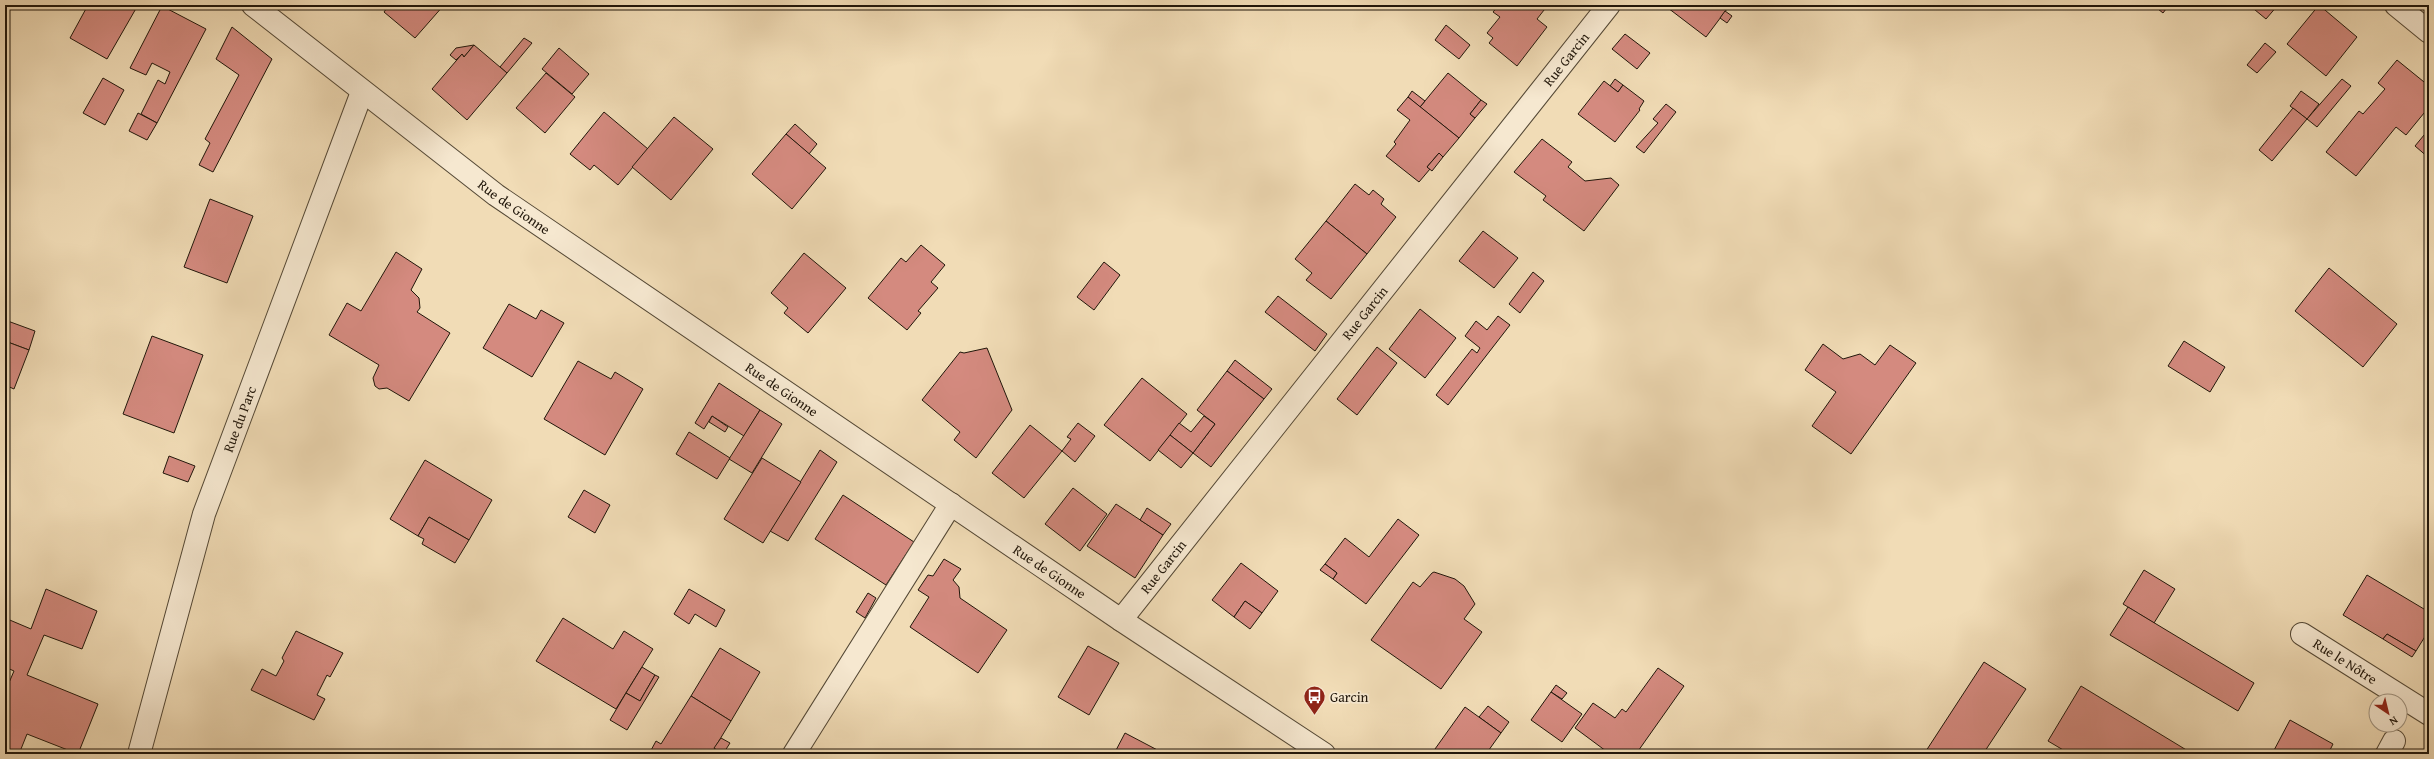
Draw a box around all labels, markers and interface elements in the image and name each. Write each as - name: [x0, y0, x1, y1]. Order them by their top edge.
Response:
- street label: Rue Garcin: [1538, 28, 1594, 90]
- street label: Rue de Gionne: [474, 174, 555, 239]
- street label: Rue Garcin: [1337, 282, 1392, 344]
- street label: Rue de Gionne: [741, 357, 823, 421]
- street label: Rue du Parc: [218, 383, 261, 455]
- street label: Rue Garcin: [1136, 535, 1191, 598]
- street label: Rue de Gionne: [1009, 540, 1090, 604]
- street label: Rue le Nôtre: [2309, 633, 2381, 689]
- bus stop icon: Garcin: [1302, 684, 1328, 717]
- place label: Garcin: [1330, 687, 1369, 707]
- north arrow: [2368, 693, 2408, 733]
- text: N: [2386, 713, 2401, 730]

